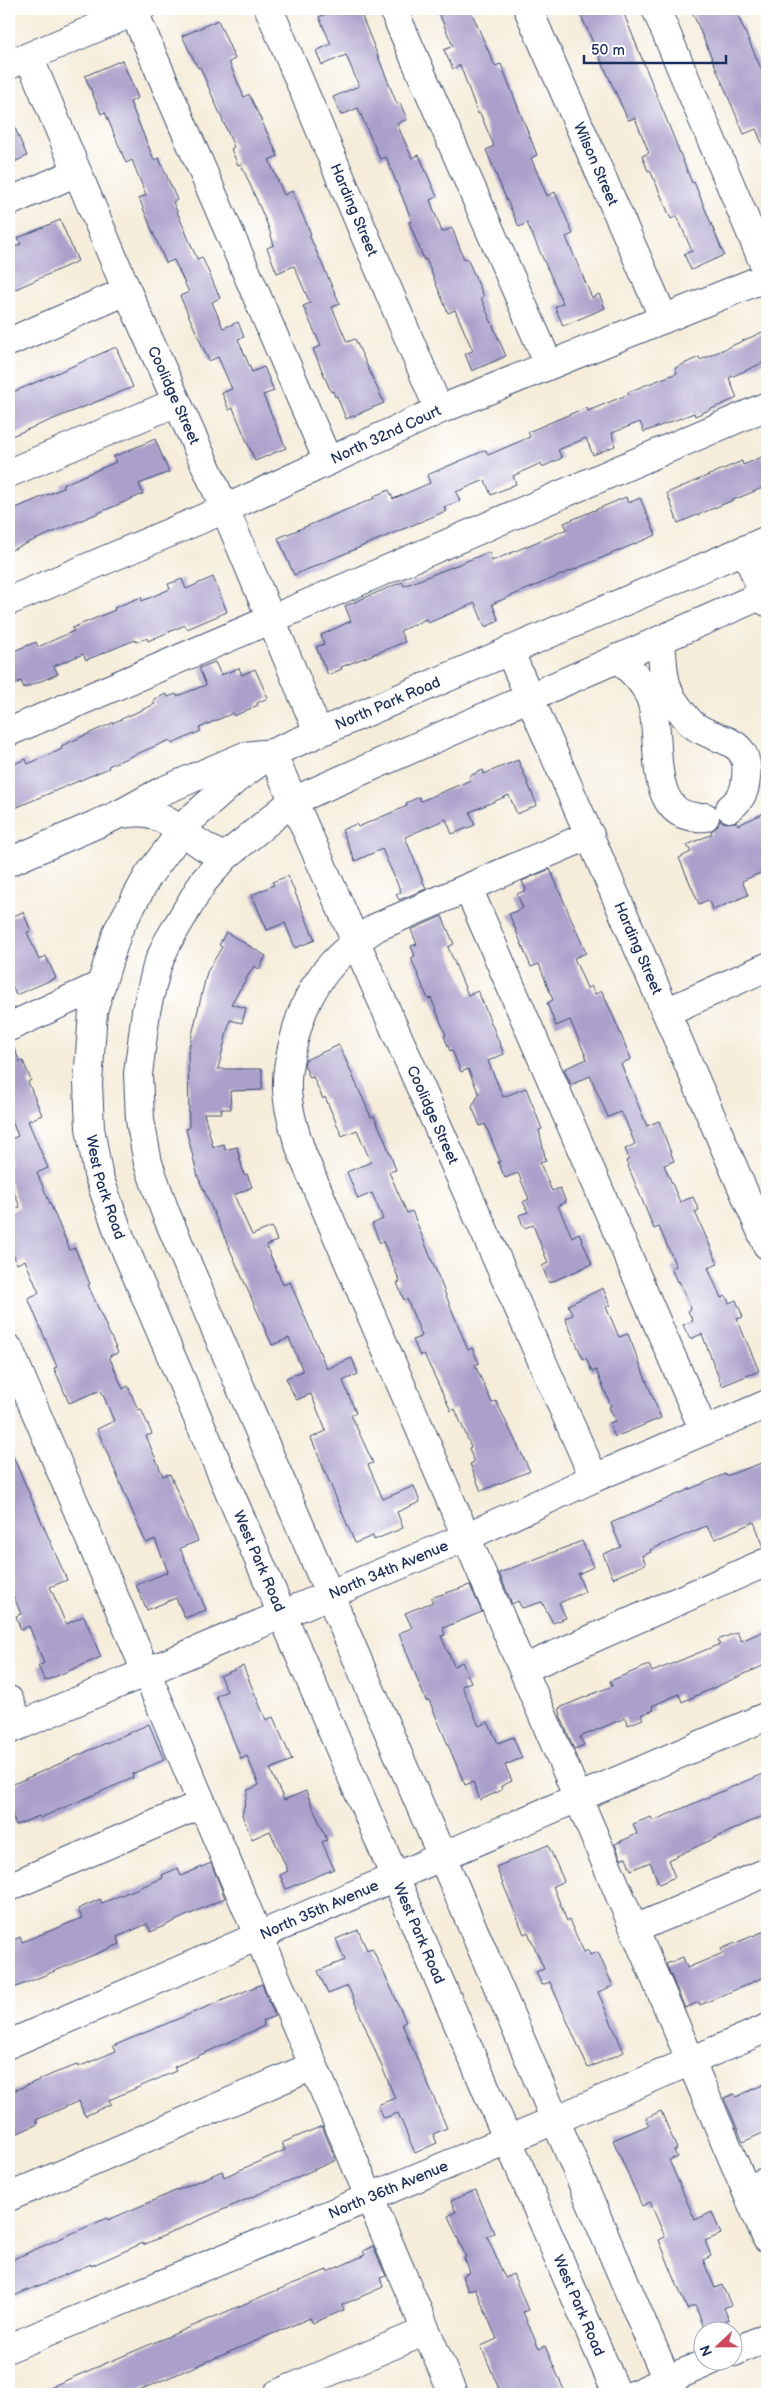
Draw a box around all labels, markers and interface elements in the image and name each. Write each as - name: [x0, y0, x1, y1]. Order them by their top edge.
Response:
- scale bar: [584, 32, 726, 64]
- text: 50 m: [591, 41, 625, 60]
- street label: Wilson Street: [569, 119, 623, 209]
- street label: Harding Street: [326, 160, 382, 259]
- street label: Coolidge Street: [144, 343, 204, 448]
- street label: North 32nd Court: [328, 401, 444, 468]
- street label: North Park Road: [332, 672, 443, 734]
- street label: Harding Street: [610, 899, 667, 998]
- street label: Coolidge Street: [403, 1063, 463, 1167]
- street label: West Park Road: [82, 1133, 130, 1242]
- street label: West Park Road: [229, 1508, 289, 1615]
- street label: North 34th Avenue: [326, 1536, 451, 1603]
- street label: North 35th Avenue: [257, 1876, 382, 1944]
- street label: West Park Road: [389, 1880, 449, 1987]
- street label: North 36th Avenue: [325, 2156, 451, 2223]
- street label: West Park Road: [549, 2252, 609, 2359]
- north arrow: [694, 2320, 744, 2370]
- text: N: [697, 2343, 716, 2359]

